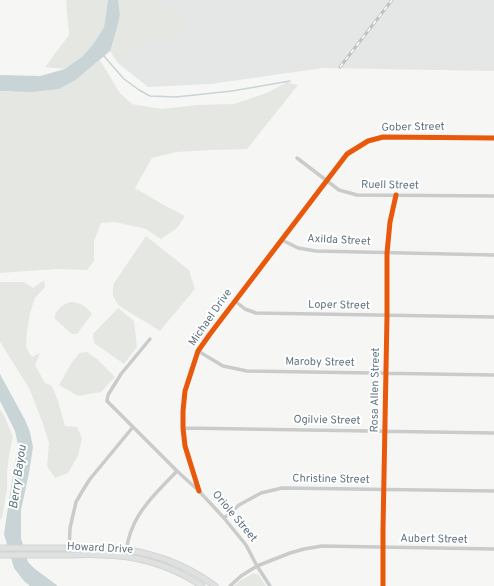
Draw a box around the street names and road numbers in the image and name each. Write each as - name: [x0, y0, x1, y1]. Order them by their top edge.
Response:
- street label: Gober Street: [381, 121, 445, 135]
- street label: Ruell Street: [361, 179, 419, 193]
- street label: Axilda Street: [307, 233, 371, 249]
- street label: Michael Drive: [186, 287, 236, 349]
- street label: Loper Street: [308, 299, 370, 313]
- street label: Rosa Allen Street: [369, 347, 383, 433]
- street label: Maroby Street: [285, 356, 355, 370]
- street label: Ogilvie Street: [293, 414, 361, 428]
- street label: Christine Street: [292, 473, 370, 487]
- street label: Oriole Street: [209, 489, 259, 545]
- street label: Aubert Street: [400, 533, 468, 547]
- street label: Howard Drive: [67, 541, 133, 557]

